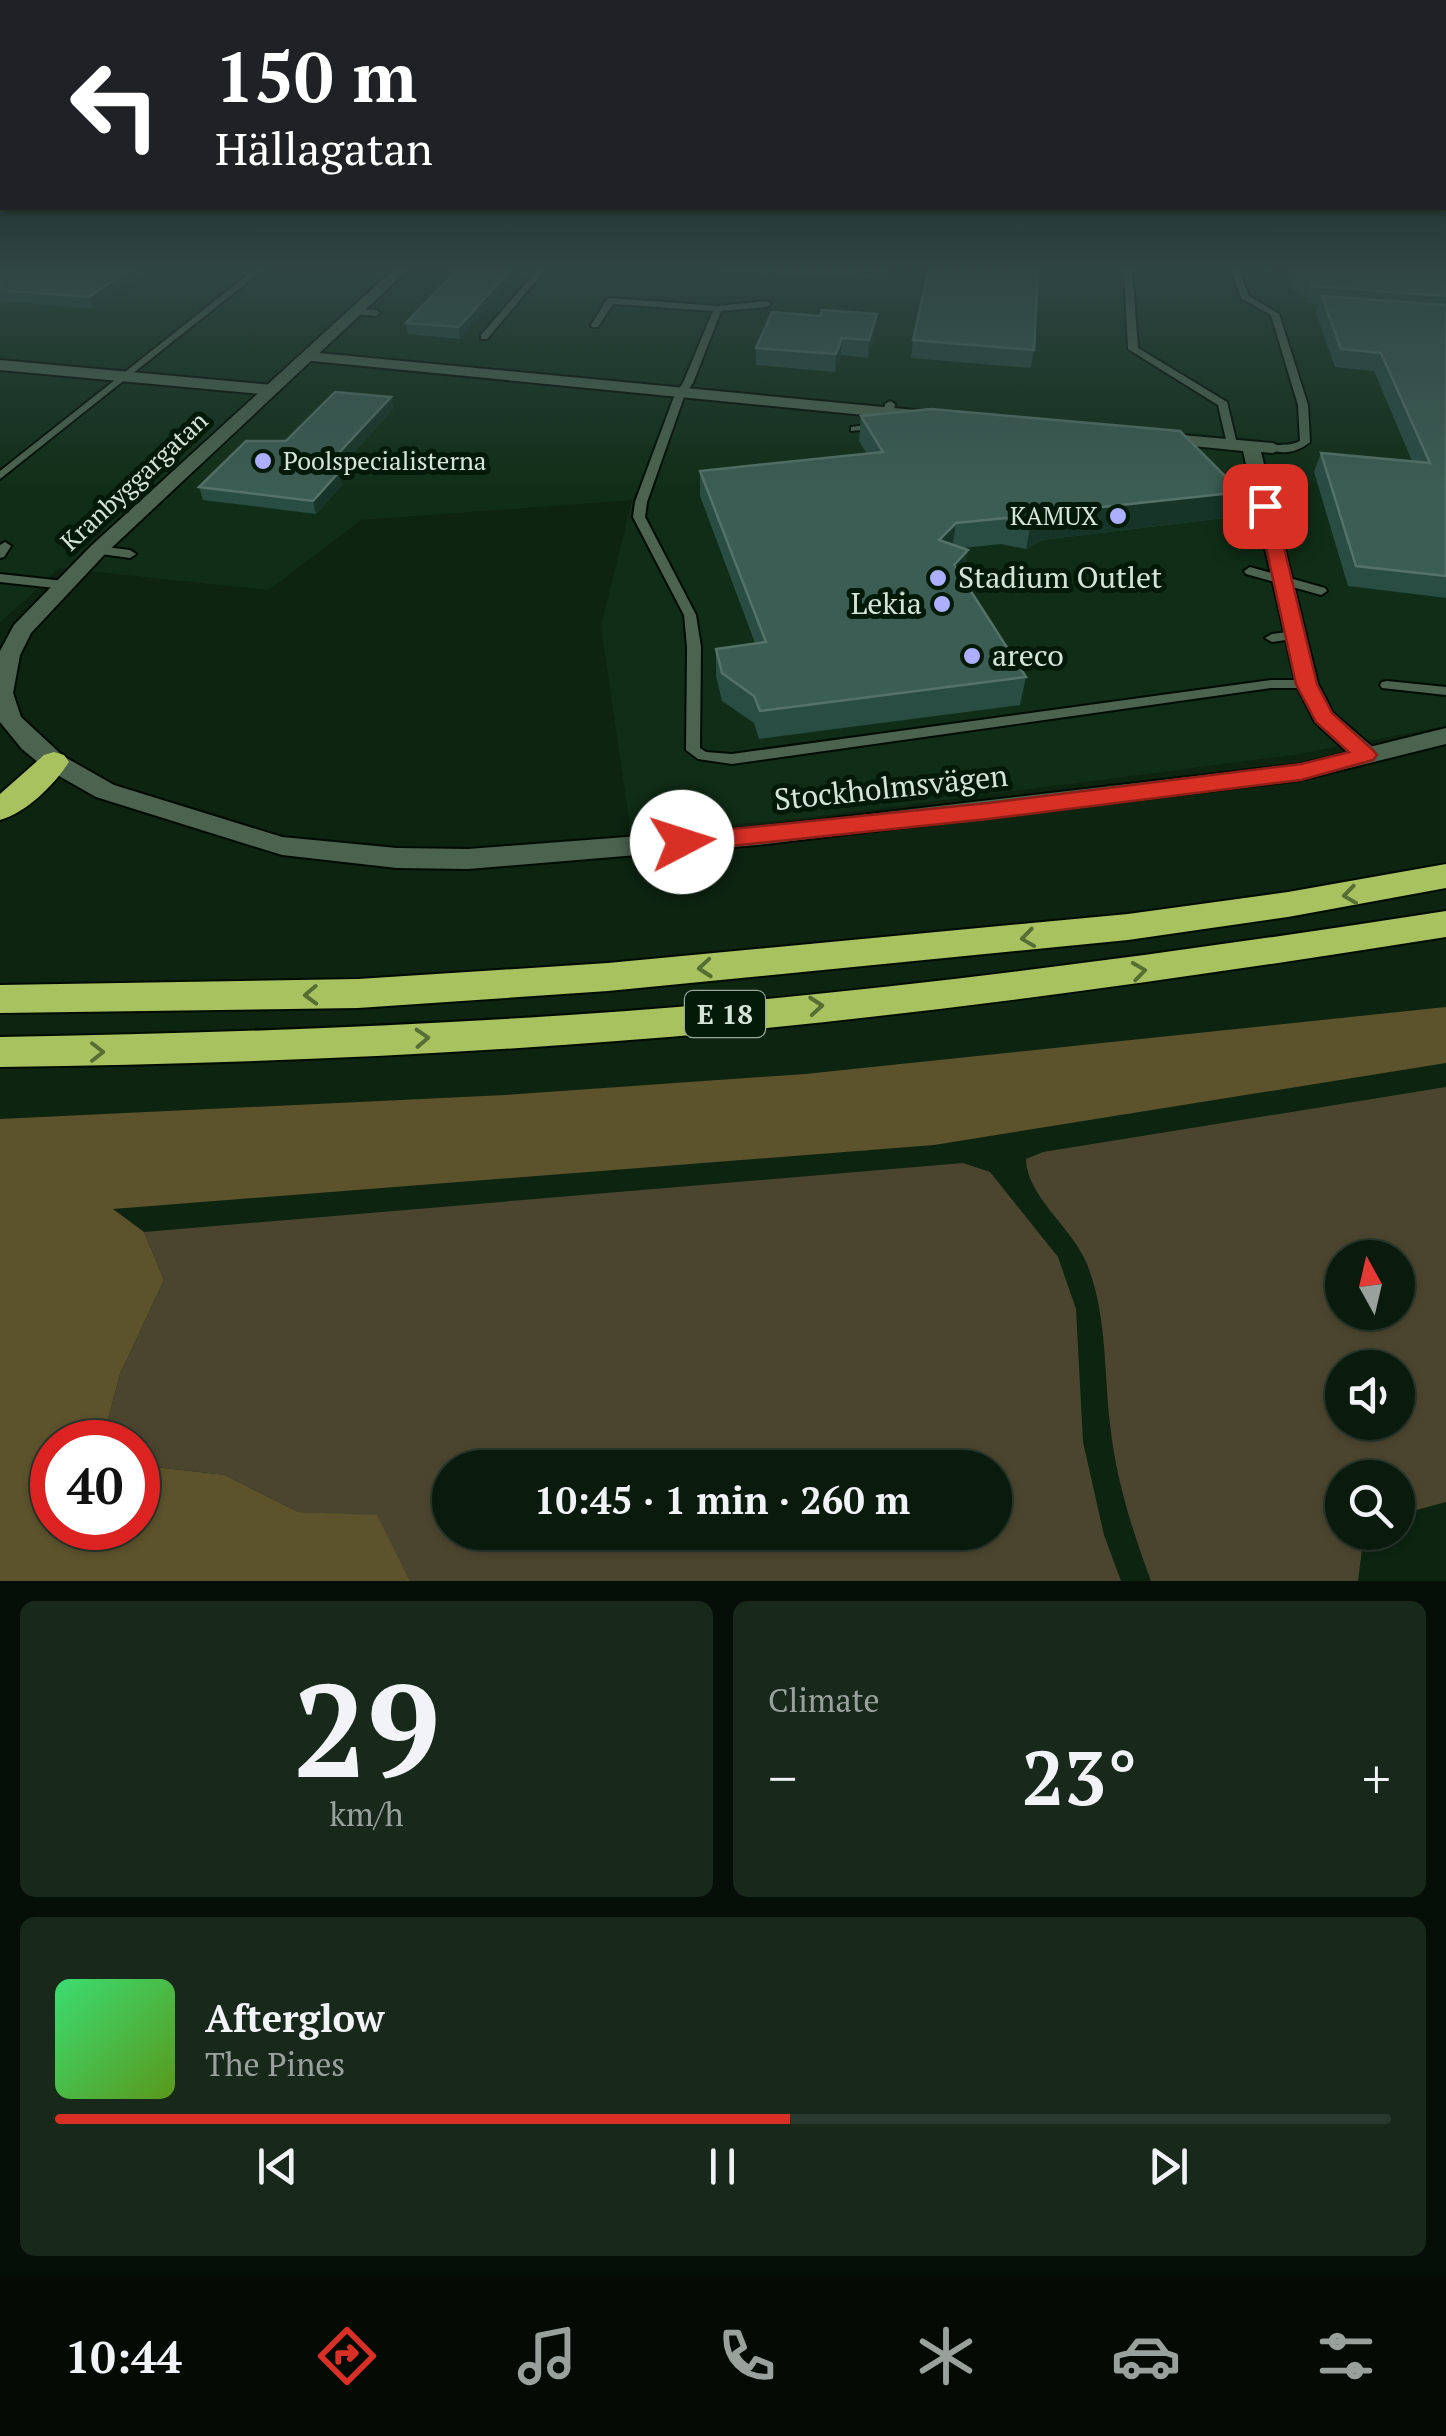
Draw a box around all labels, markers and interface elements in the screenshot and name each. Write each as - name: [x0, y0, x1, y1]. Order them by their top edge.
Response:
- text: 150 m: [215, 29, 417, 122]
- icon: left: [50, 40, 180, 170]
- text: Hällagatan: [215, 118, 433, 178]
- street label: Kranbyggargatan: [53, 404, 214, 557]
- place label: Poolspecialisterna: [283, 444, 487, 477]
- marker: Poolspecialisterna: [252, 450, 274, 472]
- pin: [1223, 464, 1308, 549]
- icon: arrive: [1238, 479, 1293, 534]
- place label: KAMUX: [1010, 499, 1098, 532]
- marker: KAMUX: [1107, 505, 1129, 527]
- place label: Stadium Outlet: [958, 557, 1162, 597]
- marker: Stadium Outlet: [927, 567, 949, 589]
- place label: Lekia: [851, 583, 922, 623]
- marker: Lekia: [931, 593, 953, 615]
- place label: areco: [992, 635, 1064, 675]
- marker: areco: [961, 645, 983, 667]
- street label: Stockholmsvägen: [772, 755, 1010, 819]
- position arrow: [630, 790, 734, 894]
- one-way arrow: [1342, 883, 1359, 904]
- one-way arrow: [1020, 927, 1037, 948]
- one-way arrow: [696, 956, 712, 978]
- one-way arrow: [1131, 961, 1147, 982]
- one-way arrow: [302, 984, 318, 1005]
- road number: E 18: [685, 991, 765, 1037]
- one-way arrow: [808, 996, 824, 1018]
- one-way arrow: [415, 1028, 431, 1049]
- one-way arrow: [90, 1041, 106, 1063]
- north arrow: [1325, 1240, 1415, 1330]
- map controls: [1325, 1240, 1415, 1550]
- button: sound: [1325, 1350, 1415, 1440]
- speed limit sign: 40: [30, 1420, 160, 1550]
- button: search: [1325, 1460, 1415, 1550]
- text: 10:45 · 1 min · 260 m: [534, 1475, 910, 1525]
- text: 29: [293, 1642, 440, 1814]
- text: Climate: [768, 1679, 880, 1721]
- text: 23°: [1022, 1727, 1137, 1826]
- text: −: [768, 1741, 797, 1814]
- text: +: [1362, 1741, 1391, 1814]
- text: km/h: [330, 1793, 403, 1835]
- text: Afterglow: [205, 1993, 385, 2043]
- text: The Pines: [205, 2043, 345, 2085]
- icon: previous: [250, 2139, 305, 2194]
- icon: pause: [695, 2139, 750, 2194]
- icon: next: [1141, 2139, 1196, 2194]
- icon: directions: [312, 2321, 382, 2391]
- icon: music: [512, 2321, 582, 2391]
- icon: phone: [712, 2321, 782, 2391]
- icon: climate: [911, 2321, 981, 2391]
- icon: car: [1111, 2321, 1181, 2391]
- icon: filters: [1311, 2321, 1381, 2391]
- text: 10:44: [65, 2326, 182, 2386]

